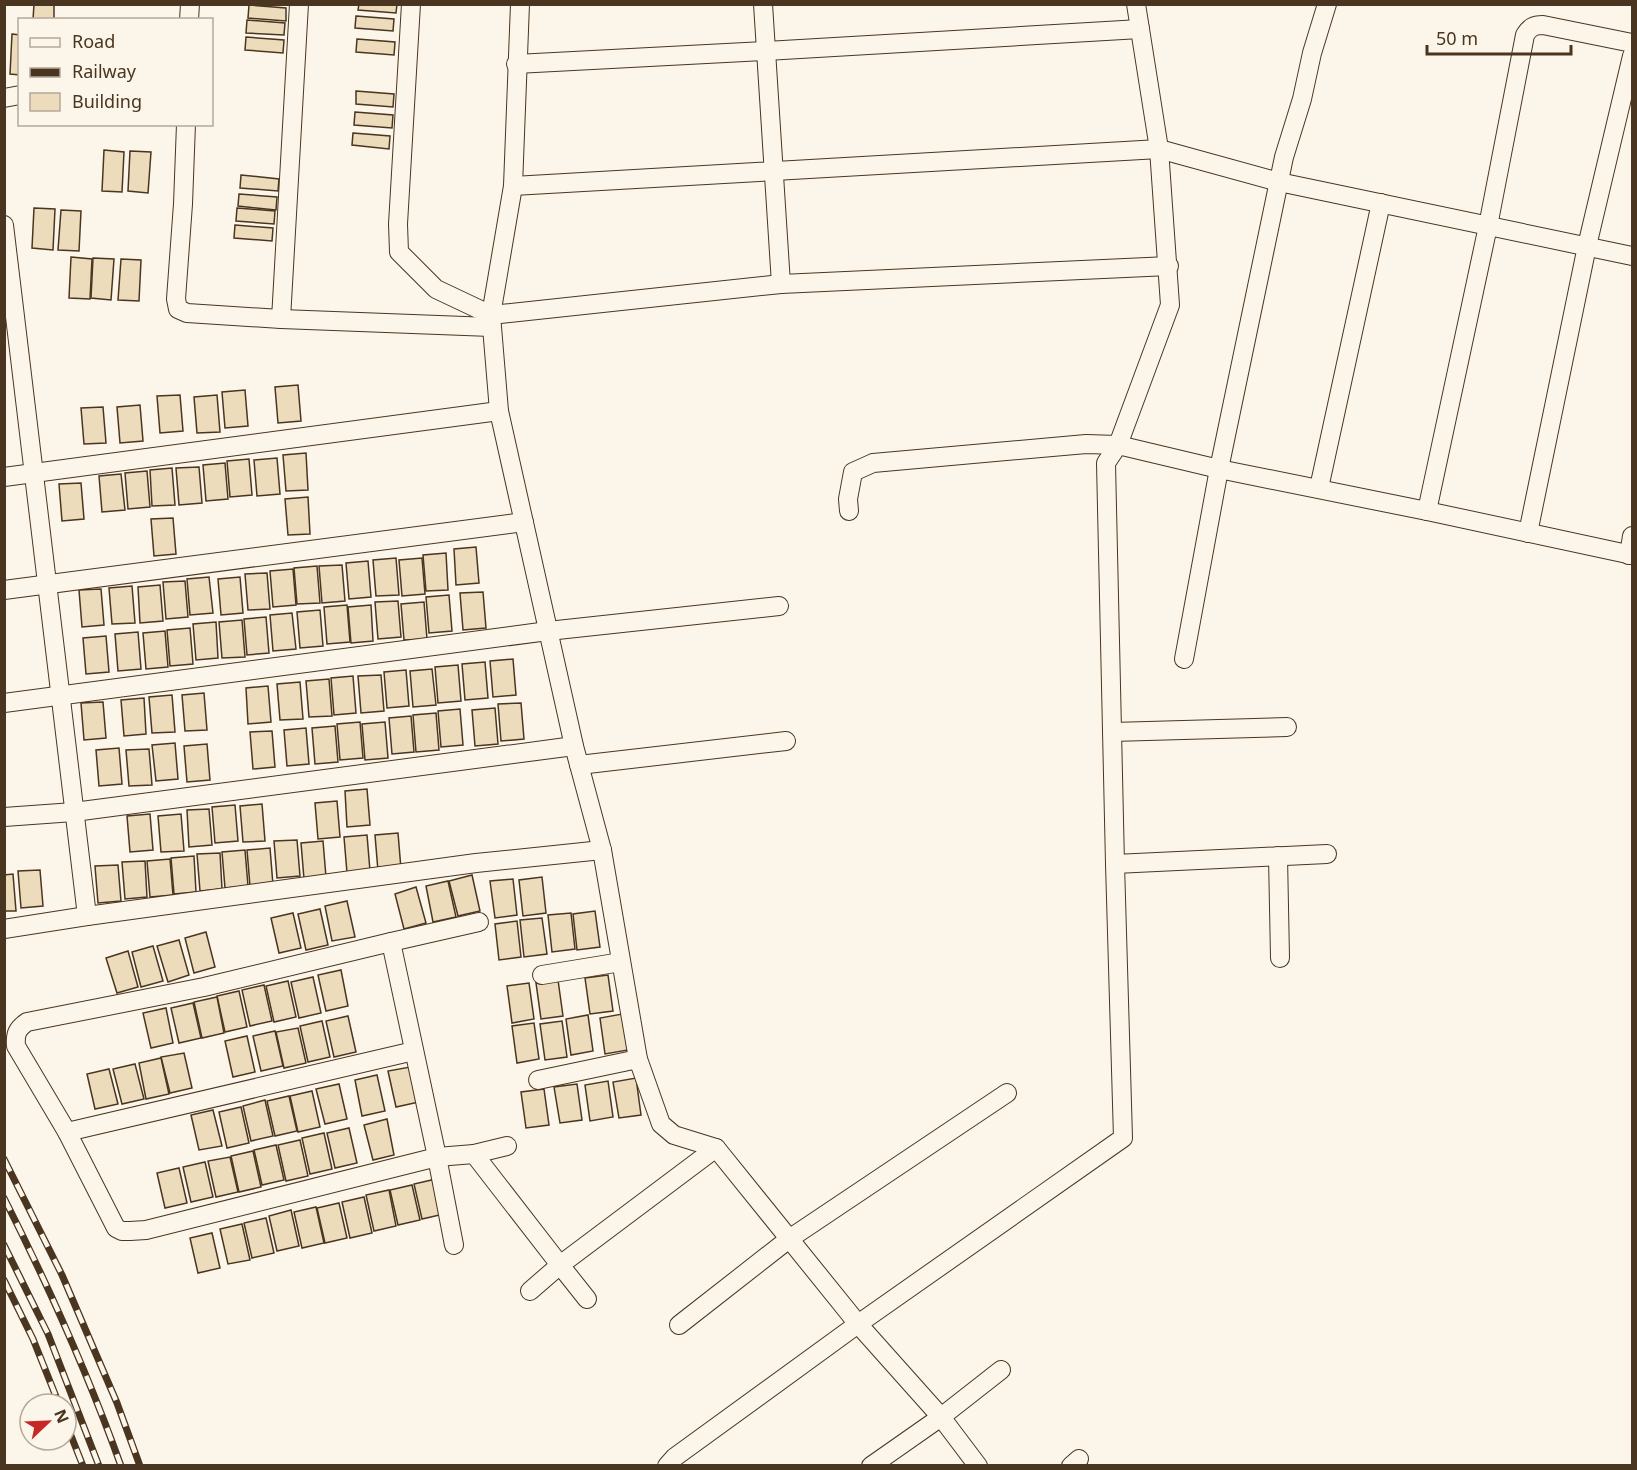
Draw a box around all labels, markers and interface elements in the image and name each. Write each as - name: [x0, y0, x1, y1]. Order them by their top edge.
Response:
- legend: [18, 18, 213, 126]
- scale bar: [1427, 18, 1571, 56]
- text: 50 m: [1436, 26, 1478, 50]
- text: Road: [72, 29, 115, 53]
- text: Railway: [72, 59, 137, 83]
- text: Building: [72, 89, 142, 113]
- north arrow: [18, 1392, 78, 1452]
- text: N: [49, 1406, 74, 1426]

